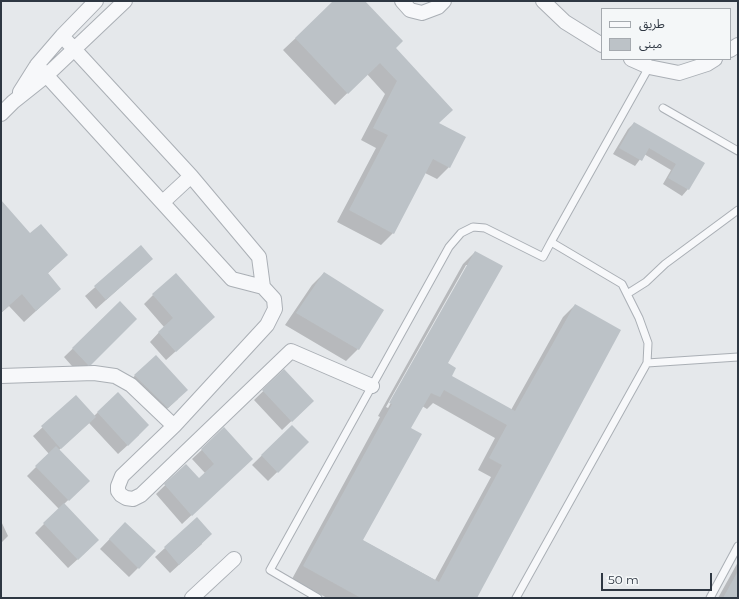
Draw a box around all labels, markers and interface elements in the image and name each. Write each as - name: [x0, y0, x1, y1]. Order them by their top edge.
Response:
- legend: [601, 8, 731, 60]
- text: طريق: [639, 16, 665, 31]
- text: مبنى: [639, 36, 662, 51]
- scale bar: [603, 565, 714, 591]
- text: 50 m: [608, 572, 639, 587]

